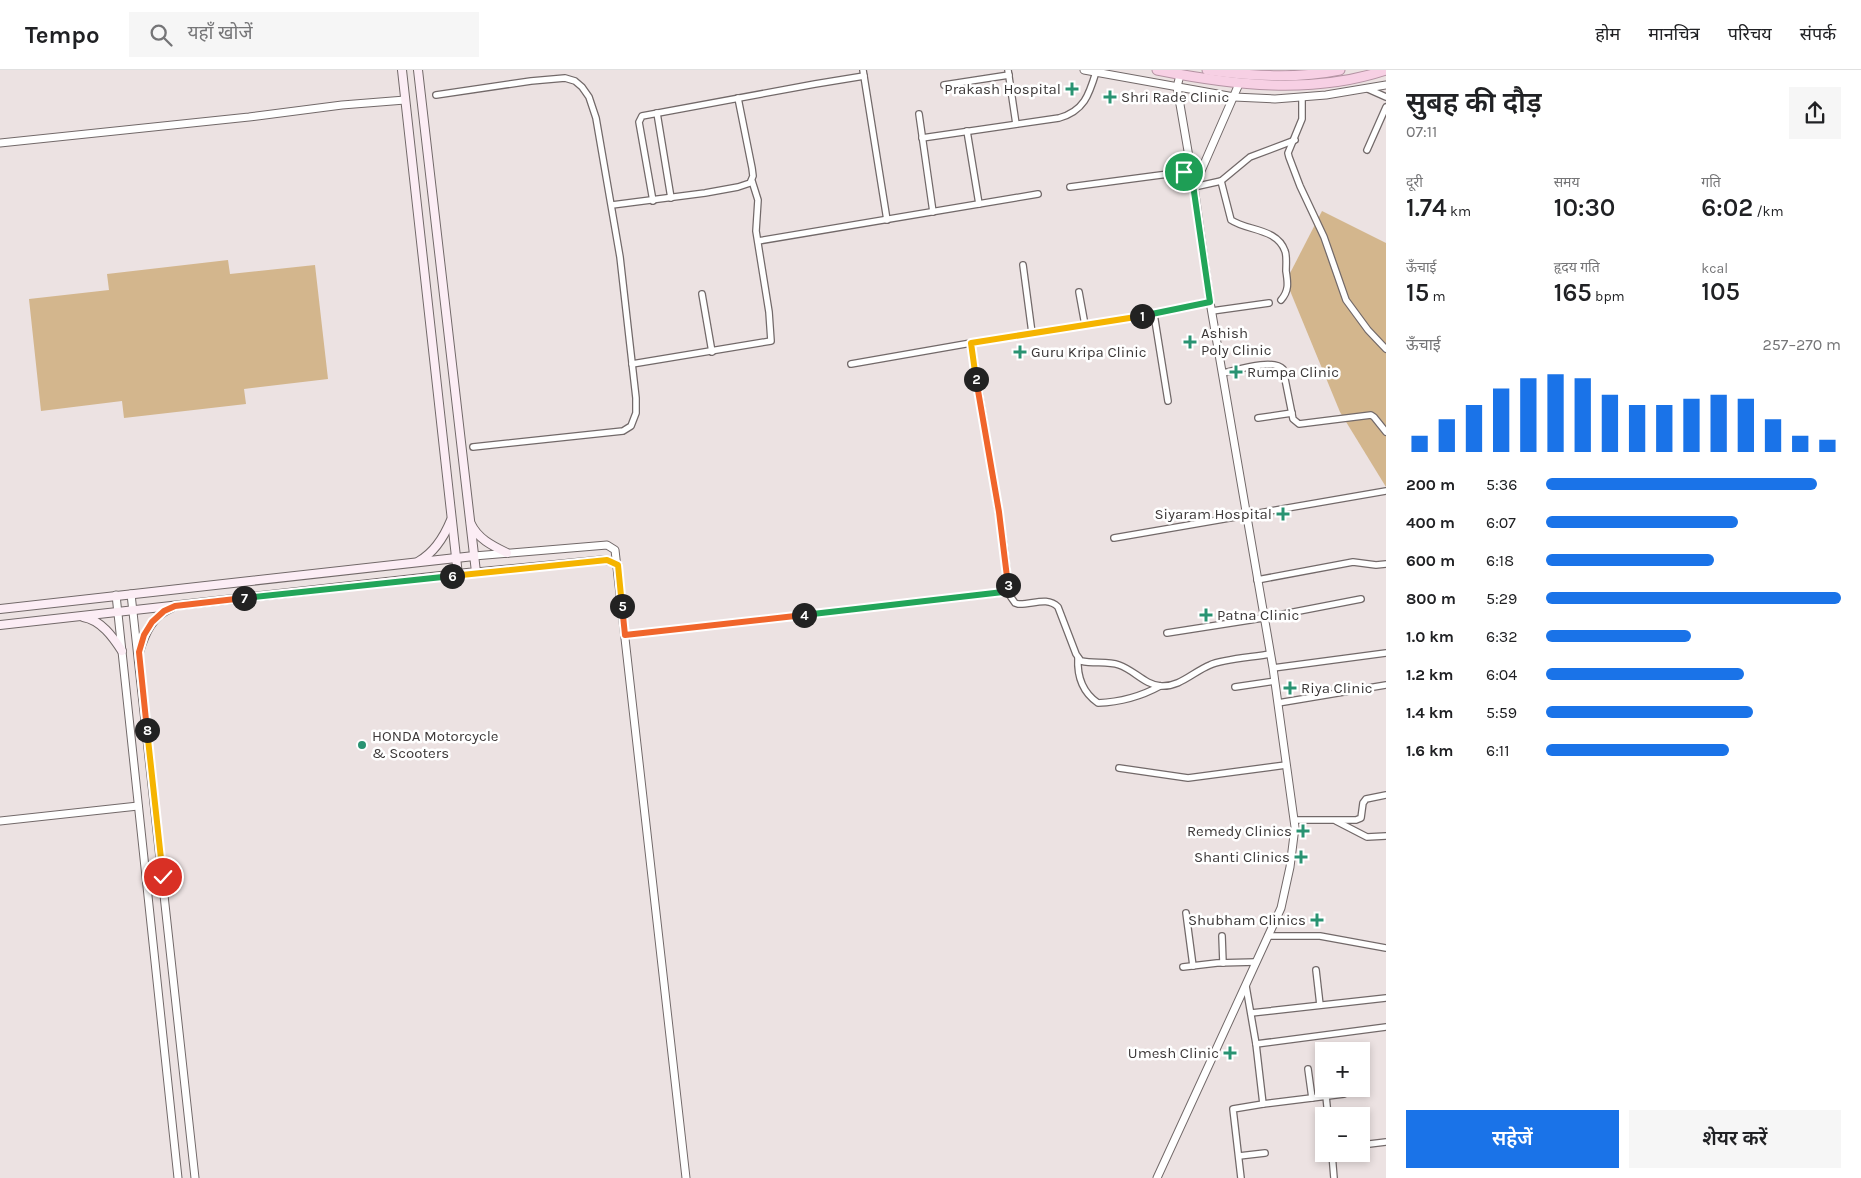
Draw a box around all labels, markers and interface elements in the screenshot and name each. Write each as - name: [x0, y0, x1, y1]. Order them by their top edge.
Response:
- search box: [129, 12, 479, 57]
- text: Tempo: [25, 21, 99, 49]
- icon: search: [147, 21, 175, 49]
- text: यहाँ खोजें: [187, 22, 253, 44]
- text: होम: [1595, 23, 1620, 45]
- text: मानचित्र: [1648, 23, 1700, 45]
- text: परिचय: [1728, 23, 1772, 45]
- text: संपर्क: [1800, 23, 1836, 45]
- place label: Prakash Hospital: [944, 80, 1061, 98]
- marker: Prakash Hospital: [1065, 82, 1079, 96]
- text: सुबह की दौड़: [1406, 86, 1542, 119]
- button: share: [1789, 87, 1841, 139]
- place label: Shri Rade Clinic: [1121, 88, 1229, 106]
- marker: Shri Rade Clinic: [1103, 90, 1117, 104]
- text: 07:11: [1406, 122, 1437, 141]
- pin: [1163, 151, 1205, 193]
- icon: arrive: [1170, 158, 1198, 186]
- text: दूरी: [1406, 174, 1423, 191]
- text: समय: [1554, 174, 1580, 191]
- text: गति: [1701, 174, 1721, 191]
- text: 1.74: [1406, 193, 1447, 222]
- text: 10:30: [1554, 193, 1615, 222]
- text: 6:02: [1701, 193, 1753, 222]
- text: km: [1447, 203, 1471, 220]
- text: /km: [1753, 203, 1784, 220]
- text: ऊँचाई: [1406, 259, 1436, 276]
- text: हृदय गति: [1554, 259, 1600, 276]
- text: kcal: [1701, 260, 1728, 277]
- text: 105: [1701, 277, 1740, 306]
- text: 15: [1406, 278, 1429, 307]
- text: 165: [1554, 278, 1592, 307]
- text: m: [1429, 288, 1446, 305]
- text: bpm: [1592, 288, 1625, 305]
- pin: 1: [1130, 304, 1154, 328]
- text: 1: [1140, 308, 1145, 325]
- place label: Ashish Poly Clinic: [1201, 324, 1271, 359]
- marker: Ashish Poly Clinic: [1183, 335, 1197, 349]
- text: ऊँचाई: [1406, 335, 1441, 354]
- text: 257–270 m: [1763, 335, 1841, 354]
- place label: Guru Kripa Clinic: [1031, 343, 1147, 361]
- marker: Guru Kripa Clinic: [1013, 345, 1027, 359]
- place label: Rumpa Clinic: [1247, 363, 1339, 381]
- marker: Rumpa Clinic: [1229, 365, 1243, 379]
- pin: 2: [964, 366, 988, 392]
- text: 2: [972, 371, 981, 388]
- text: 200 m: [1406, 475, 1455, 494]
- text: 5:36: [1486, 475, 1517, 494]
- place label: Siyaram Hospital: [1155, 505, 1272, 523]
- marker: Siyaram Hospital: [1276, 507, 1290, 521]
- text: 400 m: [1406, 513, 1455, 532]
- text: 6:07: [1486, 513, 1516, 532]
- text: 600 m: [1406, 551, 1455, 570]
- text: 6:18: [1486, 551, 1514, 570]
- pin: 6: [440, 564, 464, 588]
- text: 6: [448, 568, 457, 585]
- pin: 3: [996, 572, 1020, 598]
- text: 3: [1004, 577, 1013, 594]
- pin: 7: [232, 586, 256, 610]
- text: 800 m: [1406, 589, 1456, 608]
- text: 5:29: [1486, 589, 1517, 608]
- text: 7: [241, 590, 248, 607]
- pin: 5: [610, 594, 634, 618]
- text: 5: [618, 598, 627, 615]
- pin: 4: [792, 602, 816, 628]
- place label: Patna Clinic: [1217, 606, 1299, 624]
- text: 4: [800, 607, 809, 624]
- marker: Patna Clinic: [1199, 608, 1213, 622]
- text: 1.0 km: [1406, 627, 1454, 646]
- text: 6:32: [1486, 627, 1518, 646]
- text: 1.2 km: [1406, 665, 1454, 684]
- text: 6:04: [1486, 665, 1517, 684]
- place label: Riya Clinic: [1301, 679, 1373, 697]
- marker: Riya Clinic: [1283, 681, 1297, 695]
- text: 1.4 km: [1406, 703, 1453, 722]
- text: 5:59: [1486, 703, 1517, 722]
- pin: 8: [134, 718, 160, 742]
- text: 8: [143, 722, 152, 739]
- place label: HONDA Motorcycle & Scooters: [372, 727, 499, 762]
- marker: HONDA Motorcycle & Scooters: [356, 739, 368, 751]
- text: 1.6 km: [1406, 741, 1454, 760]
- text: 6:11: [1486, 741, 1509, 760]
- place label: Remedy Clinics: [1187, 822, 1292, 840]
- marker: Remedy Clinics: [1296, 824, 1310, 838]
- place label: Shanti Clinics: [1194, 848, 1290, 866]
- marker: Shanti Clinics: [1294, 850, 1308, 864]
- pin: [142, 856, 184, 898]
- icon: check: [149, 863, 177, 891]
- place label: Shubham Clinics: [1188, 911, 1306, 929]
- marker: Shubham Clinics: [1310, 913, 1324, 927]
- map controls: [1315, 1042, 1370, 1162]
- button: +: [1315, 1042, 1370, 1097]
- place label: Umesh Clinic: [1128, 1044, 1219, 1062]
- marker: Umesh Clinic: [1223, 1046, 1237, 1060]
- button: −: [1315, 1107, 1370, 1162]
- button: सहेजें: [1406, 1110, 1619, 1168]
- button: शेयर करें: [1629, 1110, 1841, 1168]

